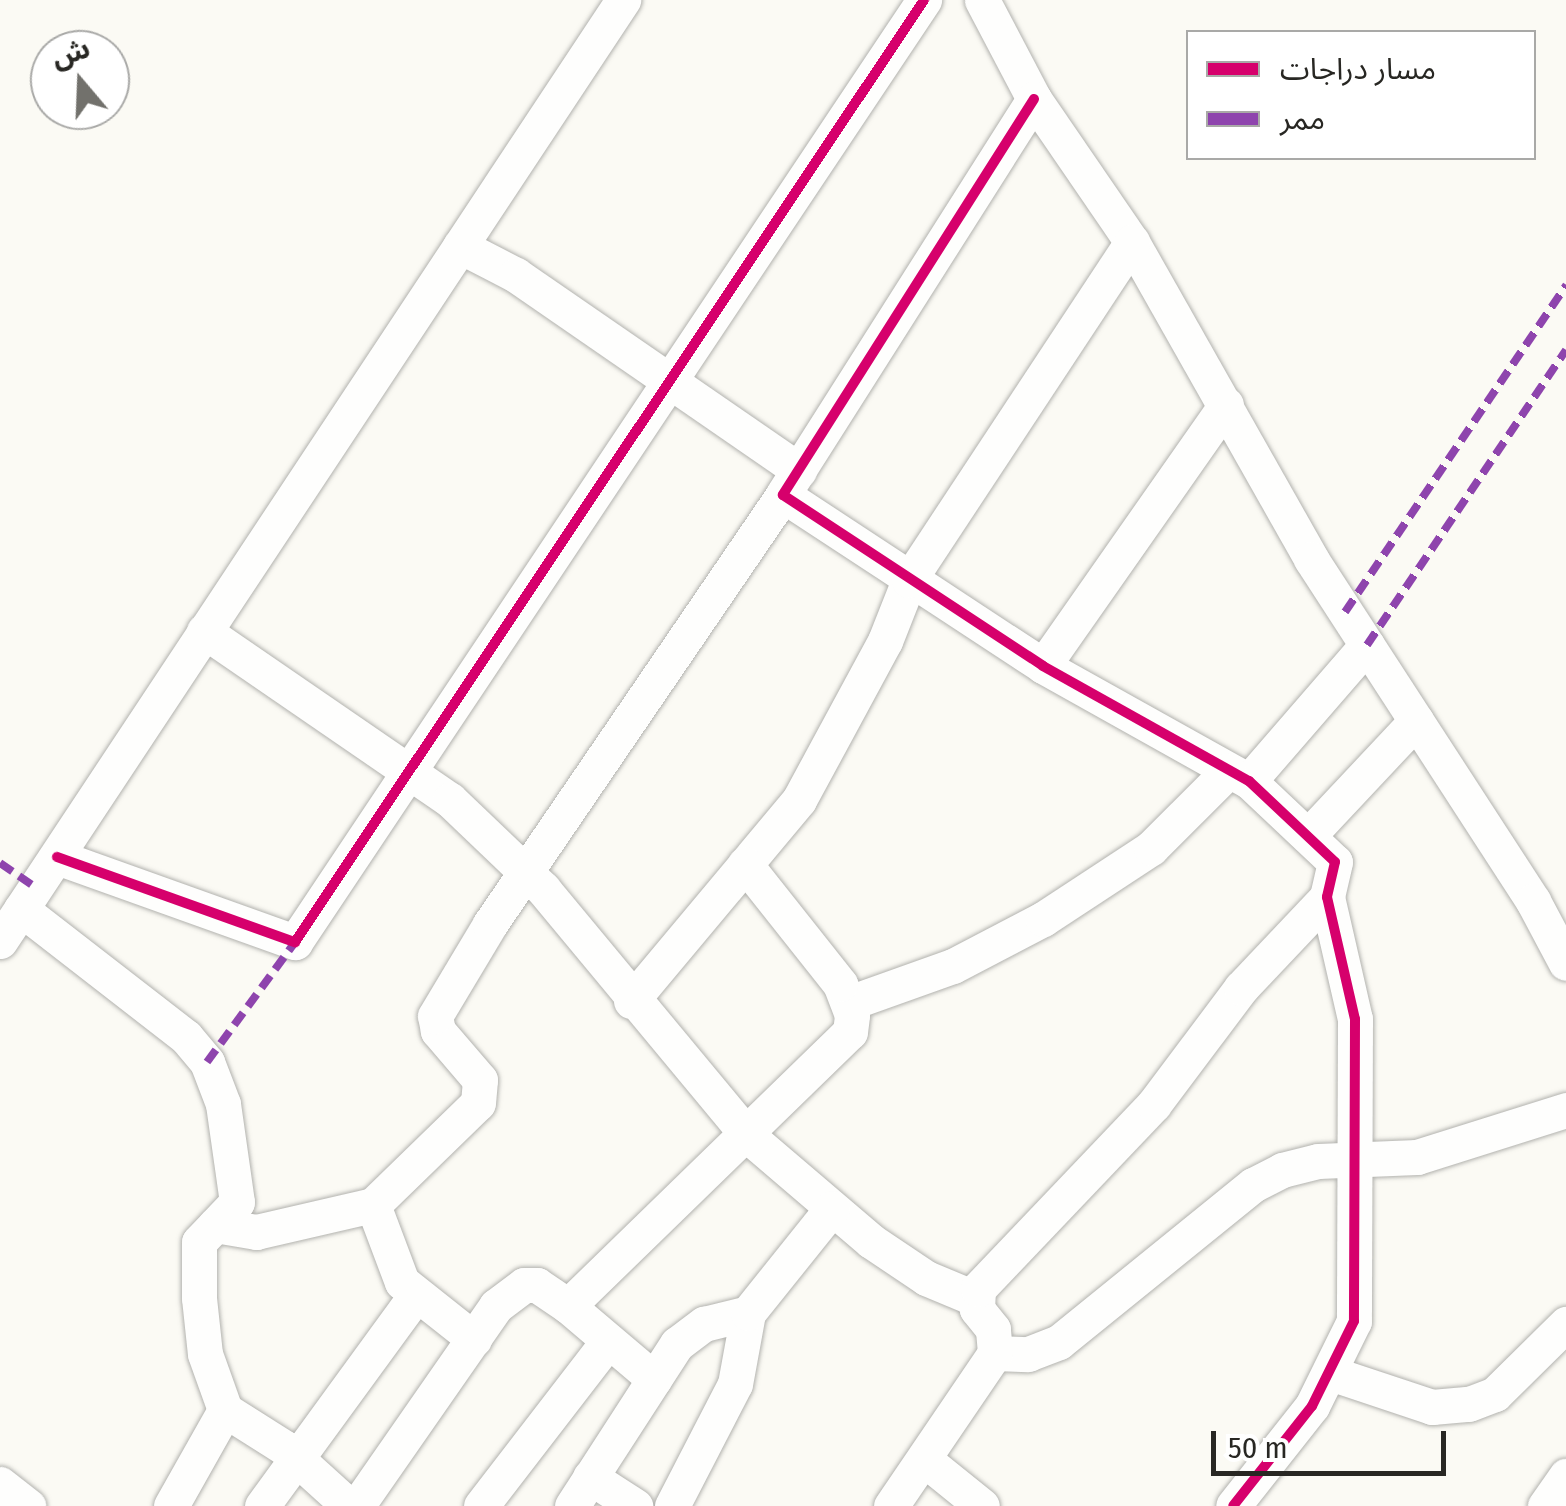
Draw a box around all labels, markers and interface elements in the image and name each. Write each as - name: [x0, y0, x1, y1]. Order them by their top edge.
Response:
- north arrow: [30, 30, 130, 130]
- legend: [1186, 30, 1536, 160]
- text: ش: [47, 31, 94, 75]
- text: مسار دراجات: [1280, 51, 1436, 87]
- text: ممر: [1280, 101, 1325, 137]
- scale bar: [1216, 1411, 1451, 1473]
- text: 50 m: [1228, 1430, 1288, 1466]

